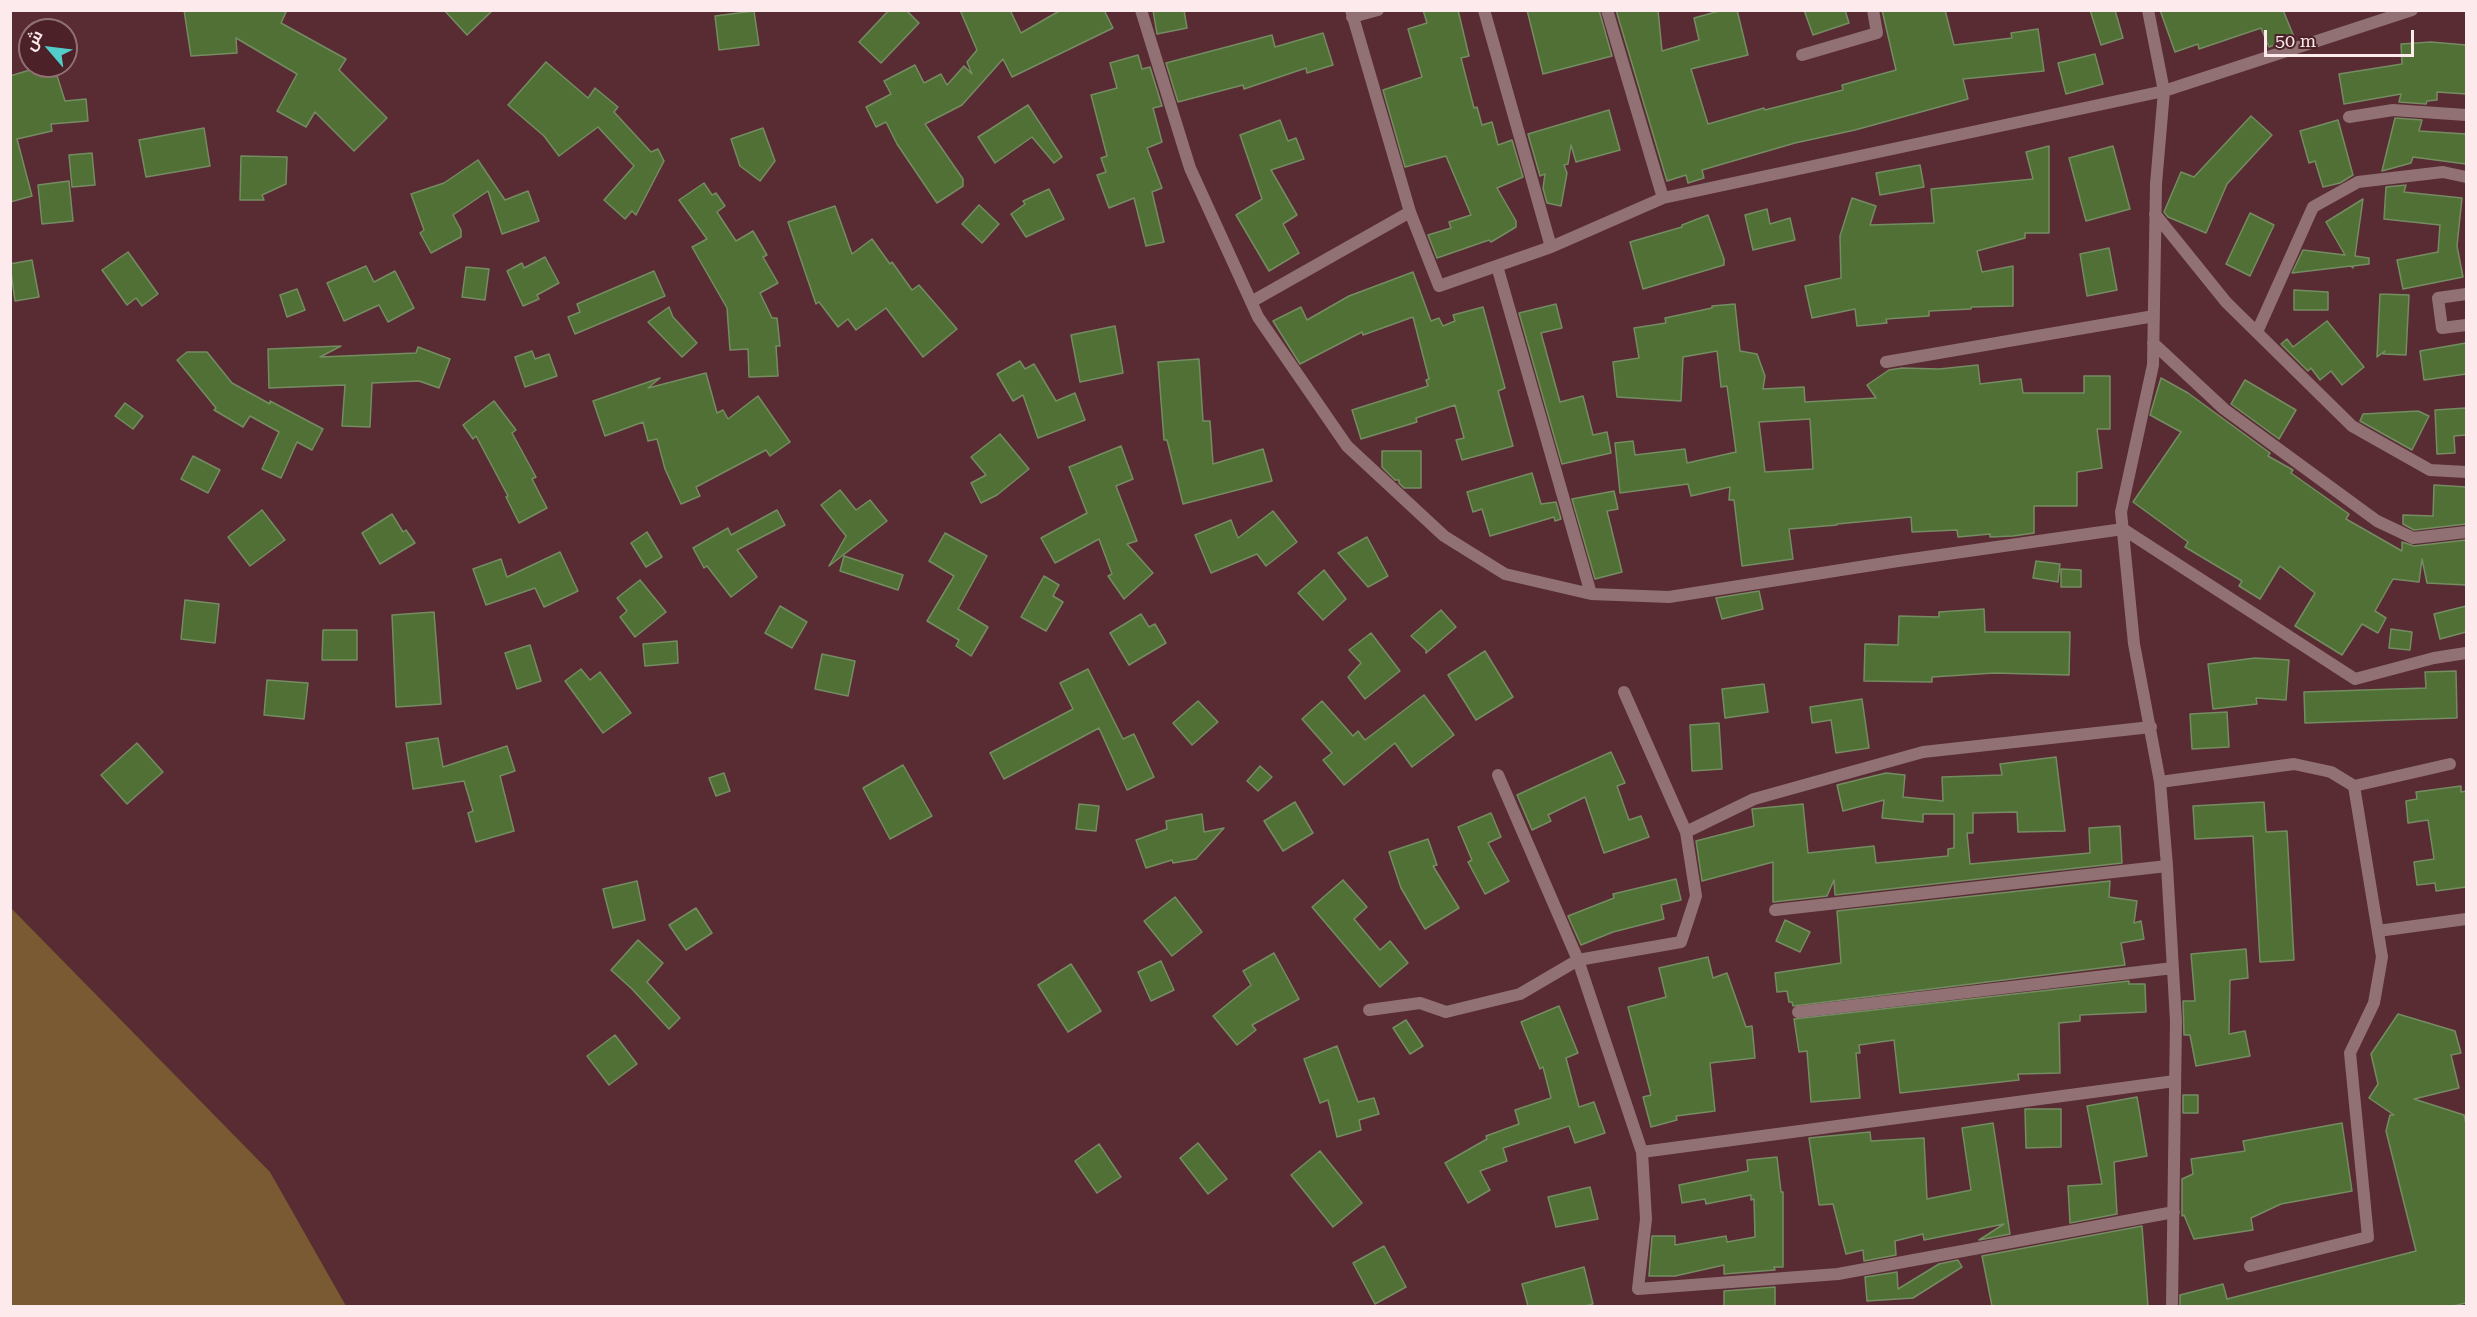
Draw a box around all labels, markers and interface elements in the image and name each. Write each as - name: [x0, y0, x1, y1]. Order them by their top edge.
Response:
- north arrow: [18, 18, 78, 78]
- scale bar: [2267, 18, 2417, 56]
- text: ش: [20, 27, 47, 54]
- text: 50 m: [2275, 30, 2316, 51]

